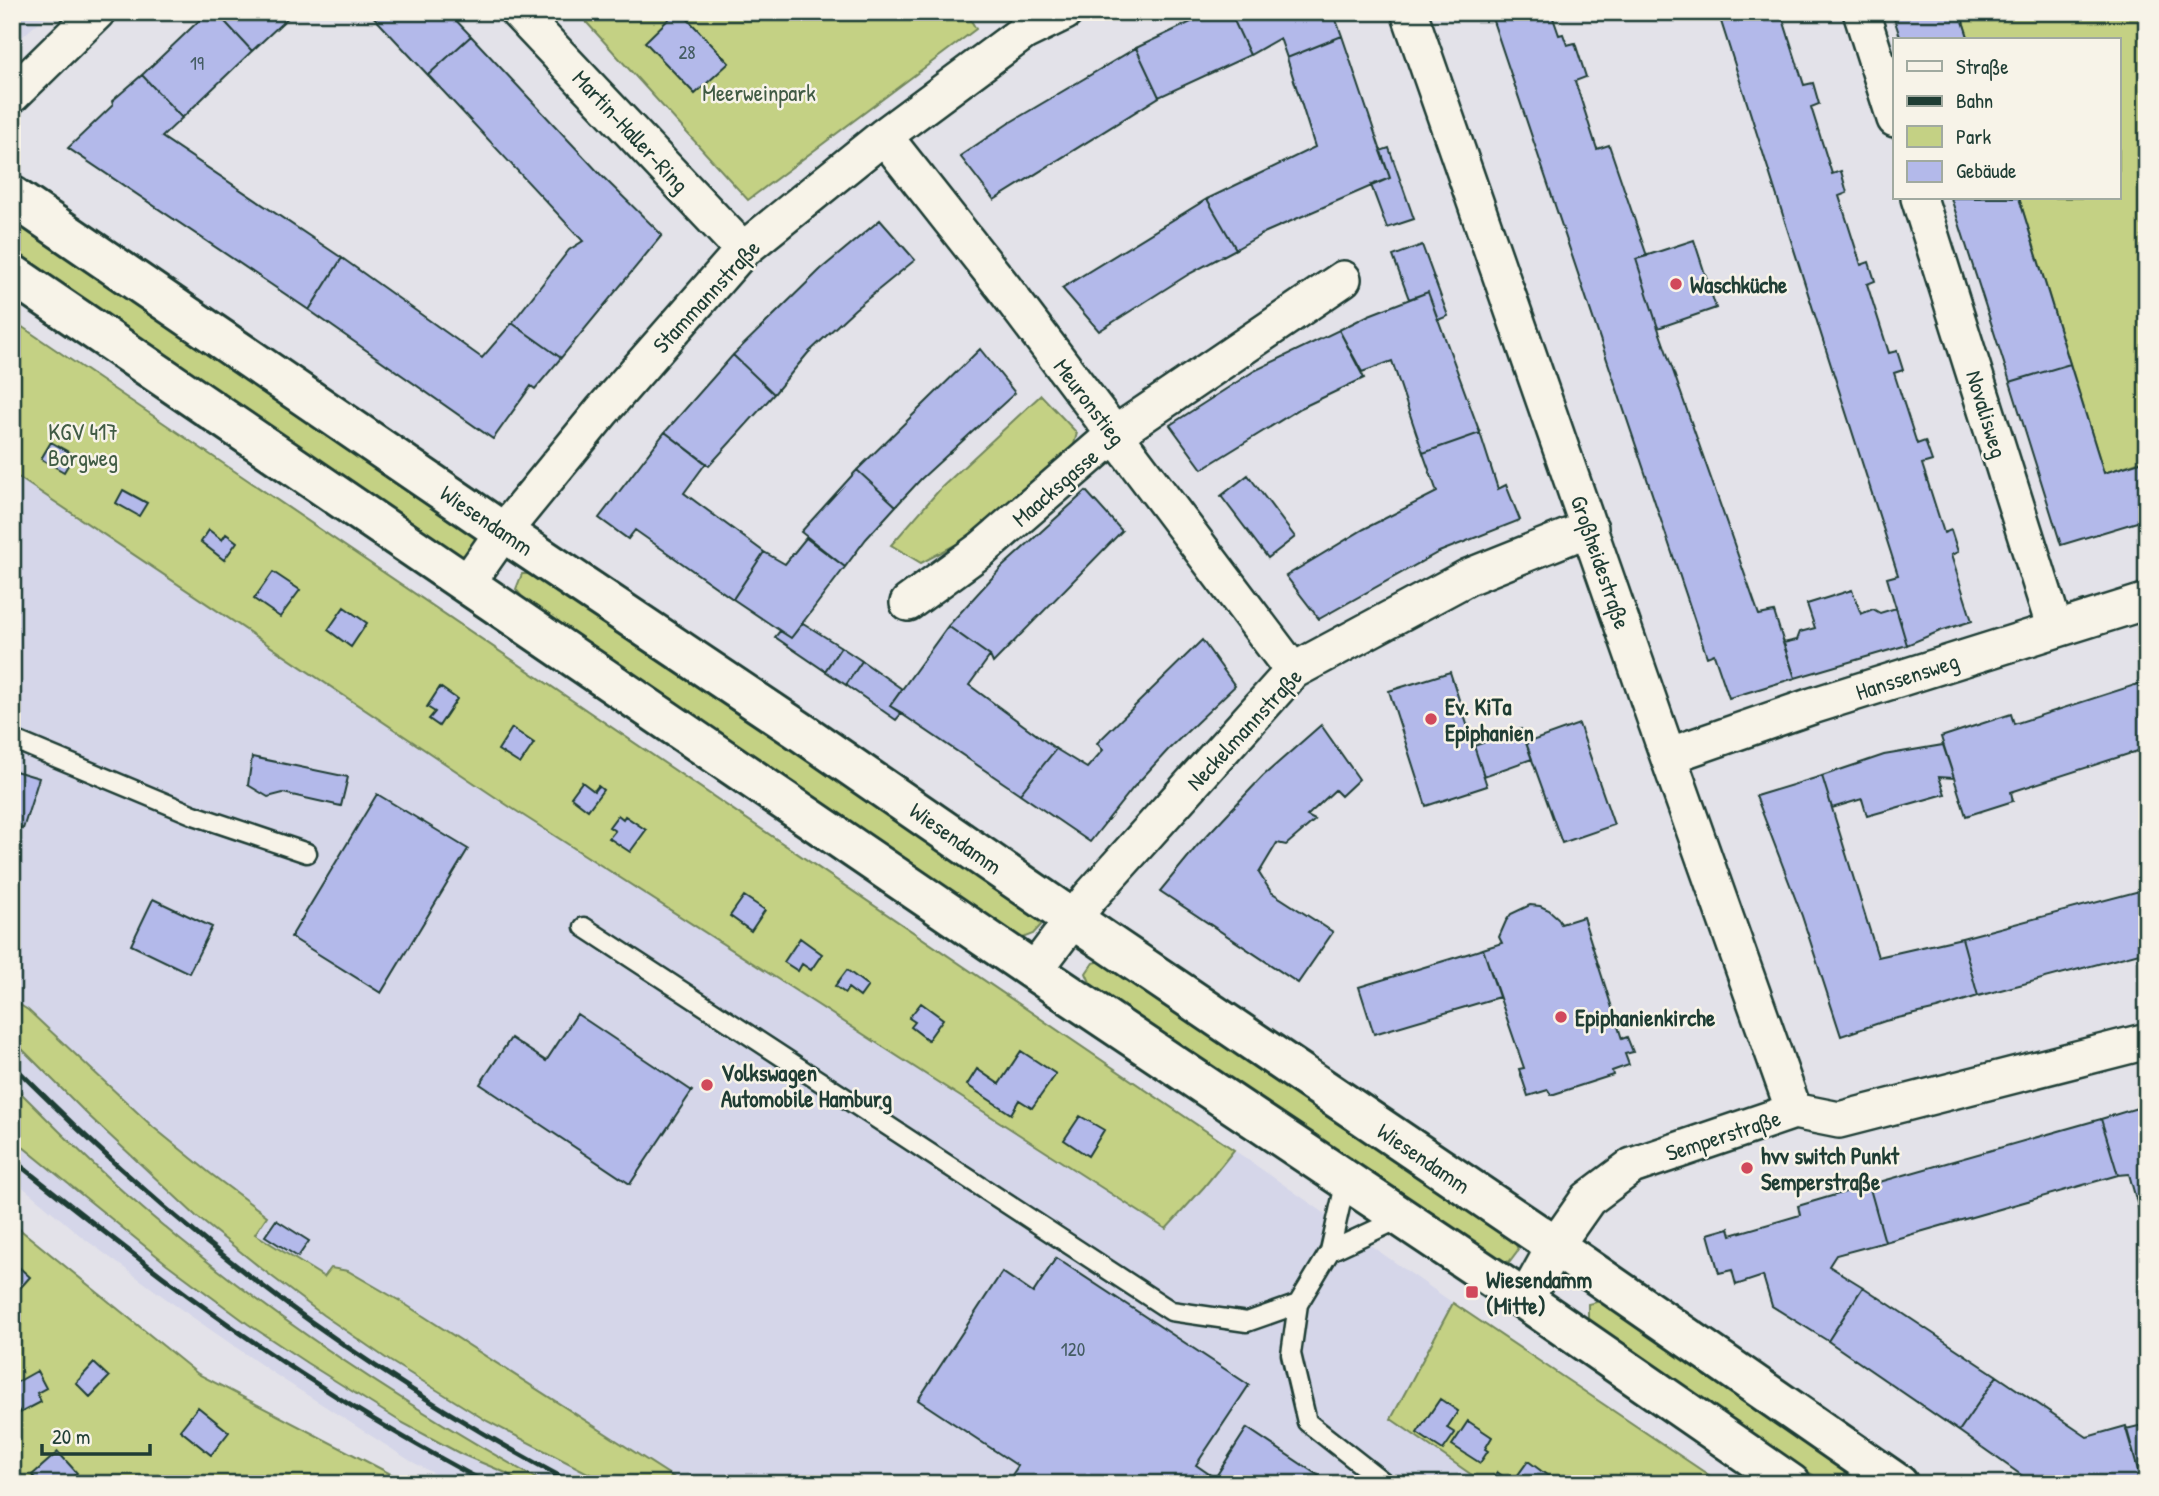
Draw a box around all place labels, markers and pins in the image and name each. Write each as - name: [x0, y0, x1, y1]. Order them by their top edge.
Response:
- place label: Waschküche: [1690, 269, 1788, 300]
- marker: Waschküche: [1668, 276, 1684, 292]
- place label: Ev. KiTa Epiphanien: [1445, 691, 1534, 749]
- marker: Ev. KiTa Epiphanien: [1423, 711, 1439, 727]
- place label: Epiphanienkirche: [1575, 1002, 1716, 1034]
- marker: Epiphanienkirche: [1553, 1009, 1569, 1025]
- place label: Volkswagen Automobile Hamburg: [721, 1057, 892, 1115]
- marker: Volkswagen Automobile Hamburg: [699, 1077, 715, 1093]
- place label: hvv switch Punkt Semperstraße: [1761, 1140, 1900, 1198]
- marker: hvv switch Punkt Semperstraße: [1739, 1160, 1755, 1176]
- place label: Wiesendamm (Mitte): [1486, 1264, 1593, 1321]
- marker: Wiesendamm (Mitte): [1464, 1284, 1480, 1300]

